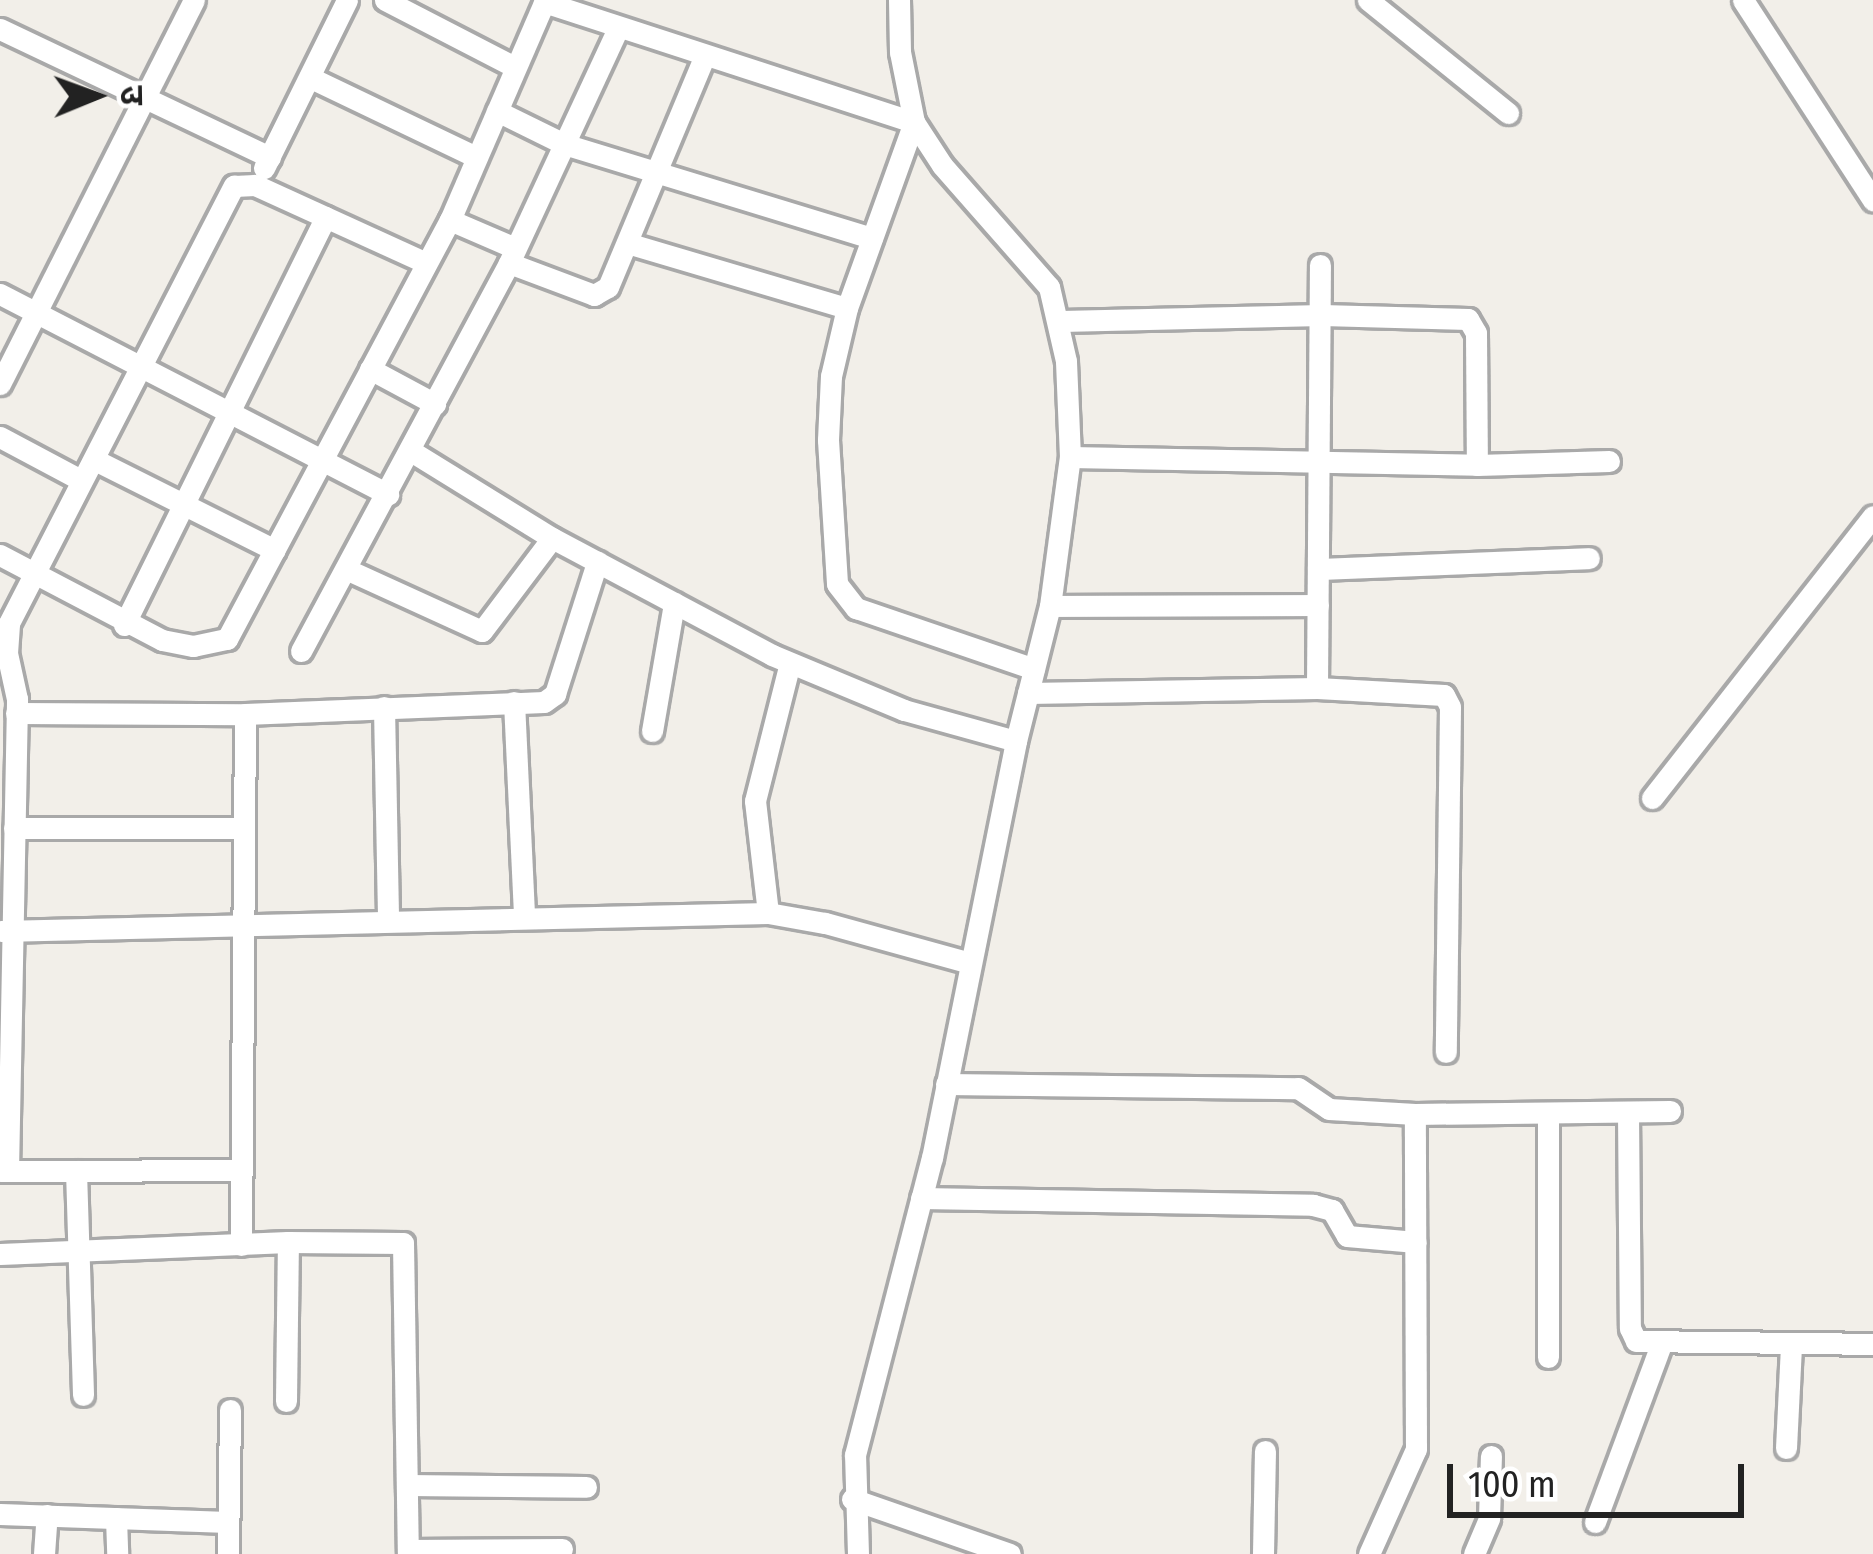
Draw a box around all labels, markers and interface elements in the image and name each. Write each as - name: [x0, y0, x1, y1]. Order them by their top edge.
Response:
- north arrow: [36, 36, 156, 156]
- text: उ: [112, 85, 152, 105]
- scale bar: [1453, 1440, 1750, 1514]
- text: 100 m: [1468, 1463, 1556, 1507]

